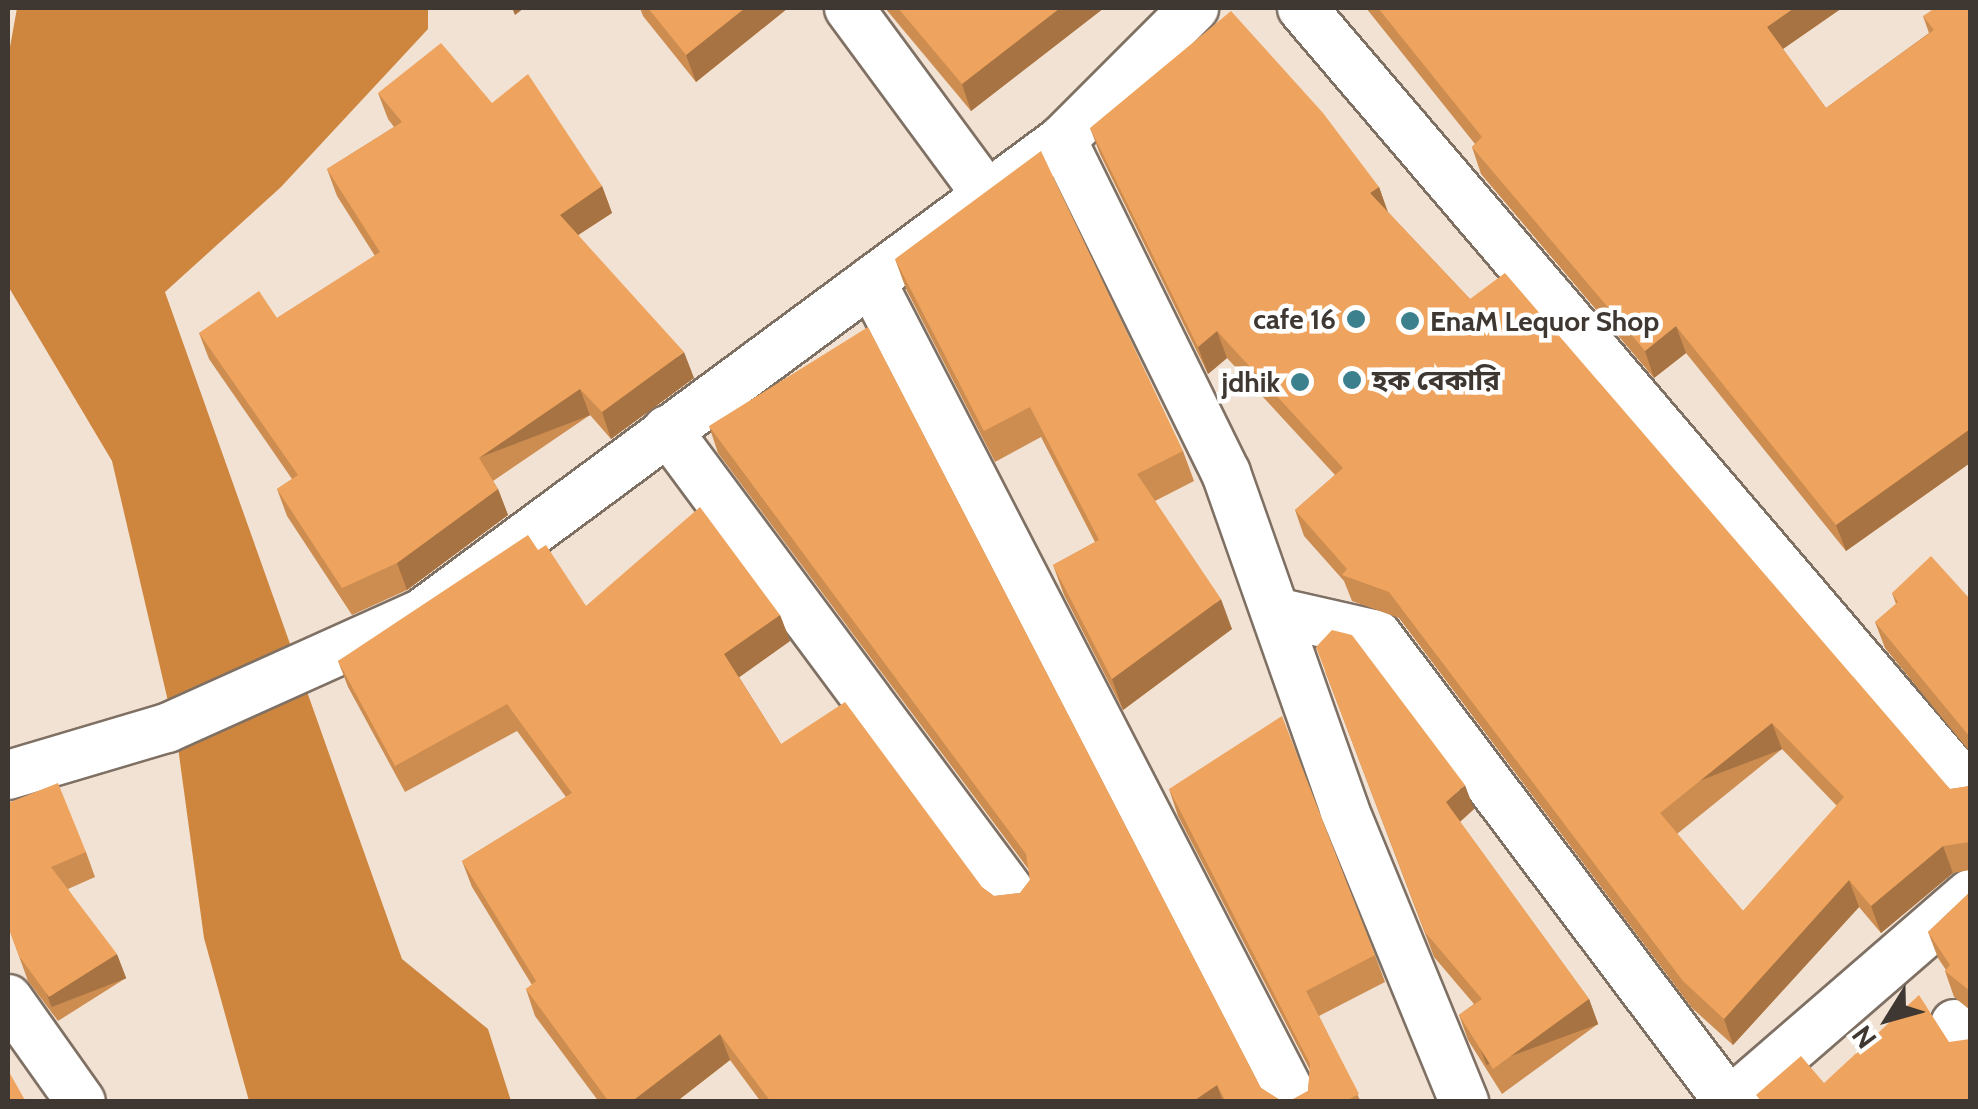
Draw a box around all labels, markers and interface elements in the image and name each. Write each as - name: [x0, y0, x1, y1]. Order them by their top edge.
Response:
- place label: cafe 16: [1253, 302, 1336, 336]
- place label: EnaM Lequor Shop: [1430, 304, 1659, 338]
- marker: cafe 16: [1345, 308, 1367, 330]
- marker: EnaM Lequor Shop: [1399, 310, 1421, 332]
- place label: হক বেকারি: [1372, 363, 1500, 397]
- place label: jdhik: [1222, 365, 1280, 399]
- marker: হক বেকারি: [1341, 369, 1363, 391]
- marker: jdhik: [1289, 371, 1311, 393]
- north arrow: [1838, 969, 1938, 1069]
- text: N: [1845, 1019, 1884, 1055]

